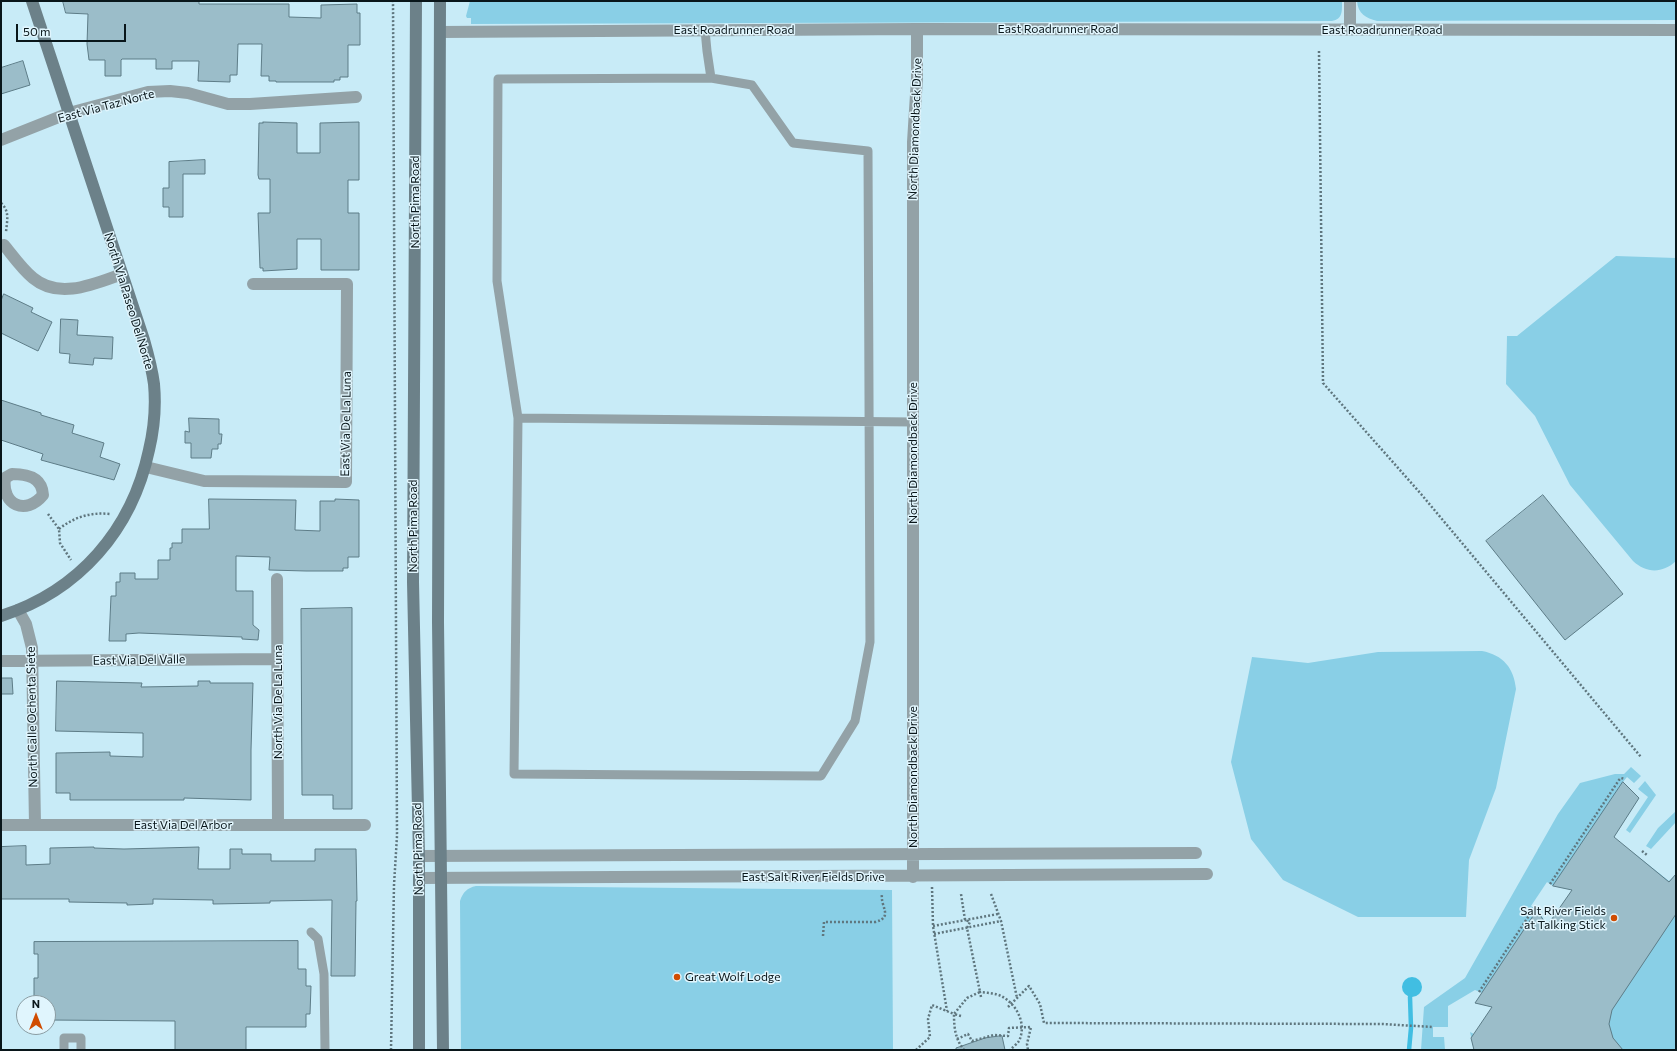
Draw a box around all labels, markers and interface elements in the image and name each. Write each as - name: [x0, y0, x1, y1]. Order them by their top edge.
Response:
- scale bar: [18, 16, 128, 42]
- street label: East Roadrunner Road: [998, 22, 1118, 36]
- street label: East Roadrunner Road: [674, 23, 794, 37]
- street label: East Roadrunner Road: [1322, 23, 1442, 37]
- text: 50 m: [23, 24, 51, 38]
- street label: North Diamondback Drive: [905, 58, 925, 200]
- street label: East Via Taz Norte: [56, 86, 156, 126]
- street label: North Pima Road: [408, 156, 422, 248]
- street label: North Via Paseo Del Norte: [101, 231, 157, 371]
- street label: East Via De La Luna: [338, 371, 354, 477]
- street label: North Diamondback Drive: [906, 382, 920, 524]
- street label: North Pima Road: [406, 480, 420, 572]
- street label: North Via De La Luna: [271, 645, 285, 759]
- street label: North Calle Ochenta Siete: [24, 646, 40, 788]
- street label: East Via Del Valle: [93, 652, 185, 668]
- street label: North Diamondback Drive: [906, 706, 920, 848]
- street label: North Pima Road: [410, 802, 426, 896]
- street label: East Via Del Arbor: [134, 818, 232, 832]
- street label: East Salt River Fields Drive: [741, 870, 885, 884]
- place label: Salt River Fields at Talking Stick: [1520, 904, 1606, 932]
- marker: Salt River Fields at Talking Stick: [1609, 913, 1619, 923]
- place label: Great Wolf Lodge: [685, 970, 781, 984]
- marker: Great Wolf Lodge: [672, 972, 682, 982]
- north arrow: [16, 995, 56, 1035]
- text: N: [32, 997, 40, 1010]

